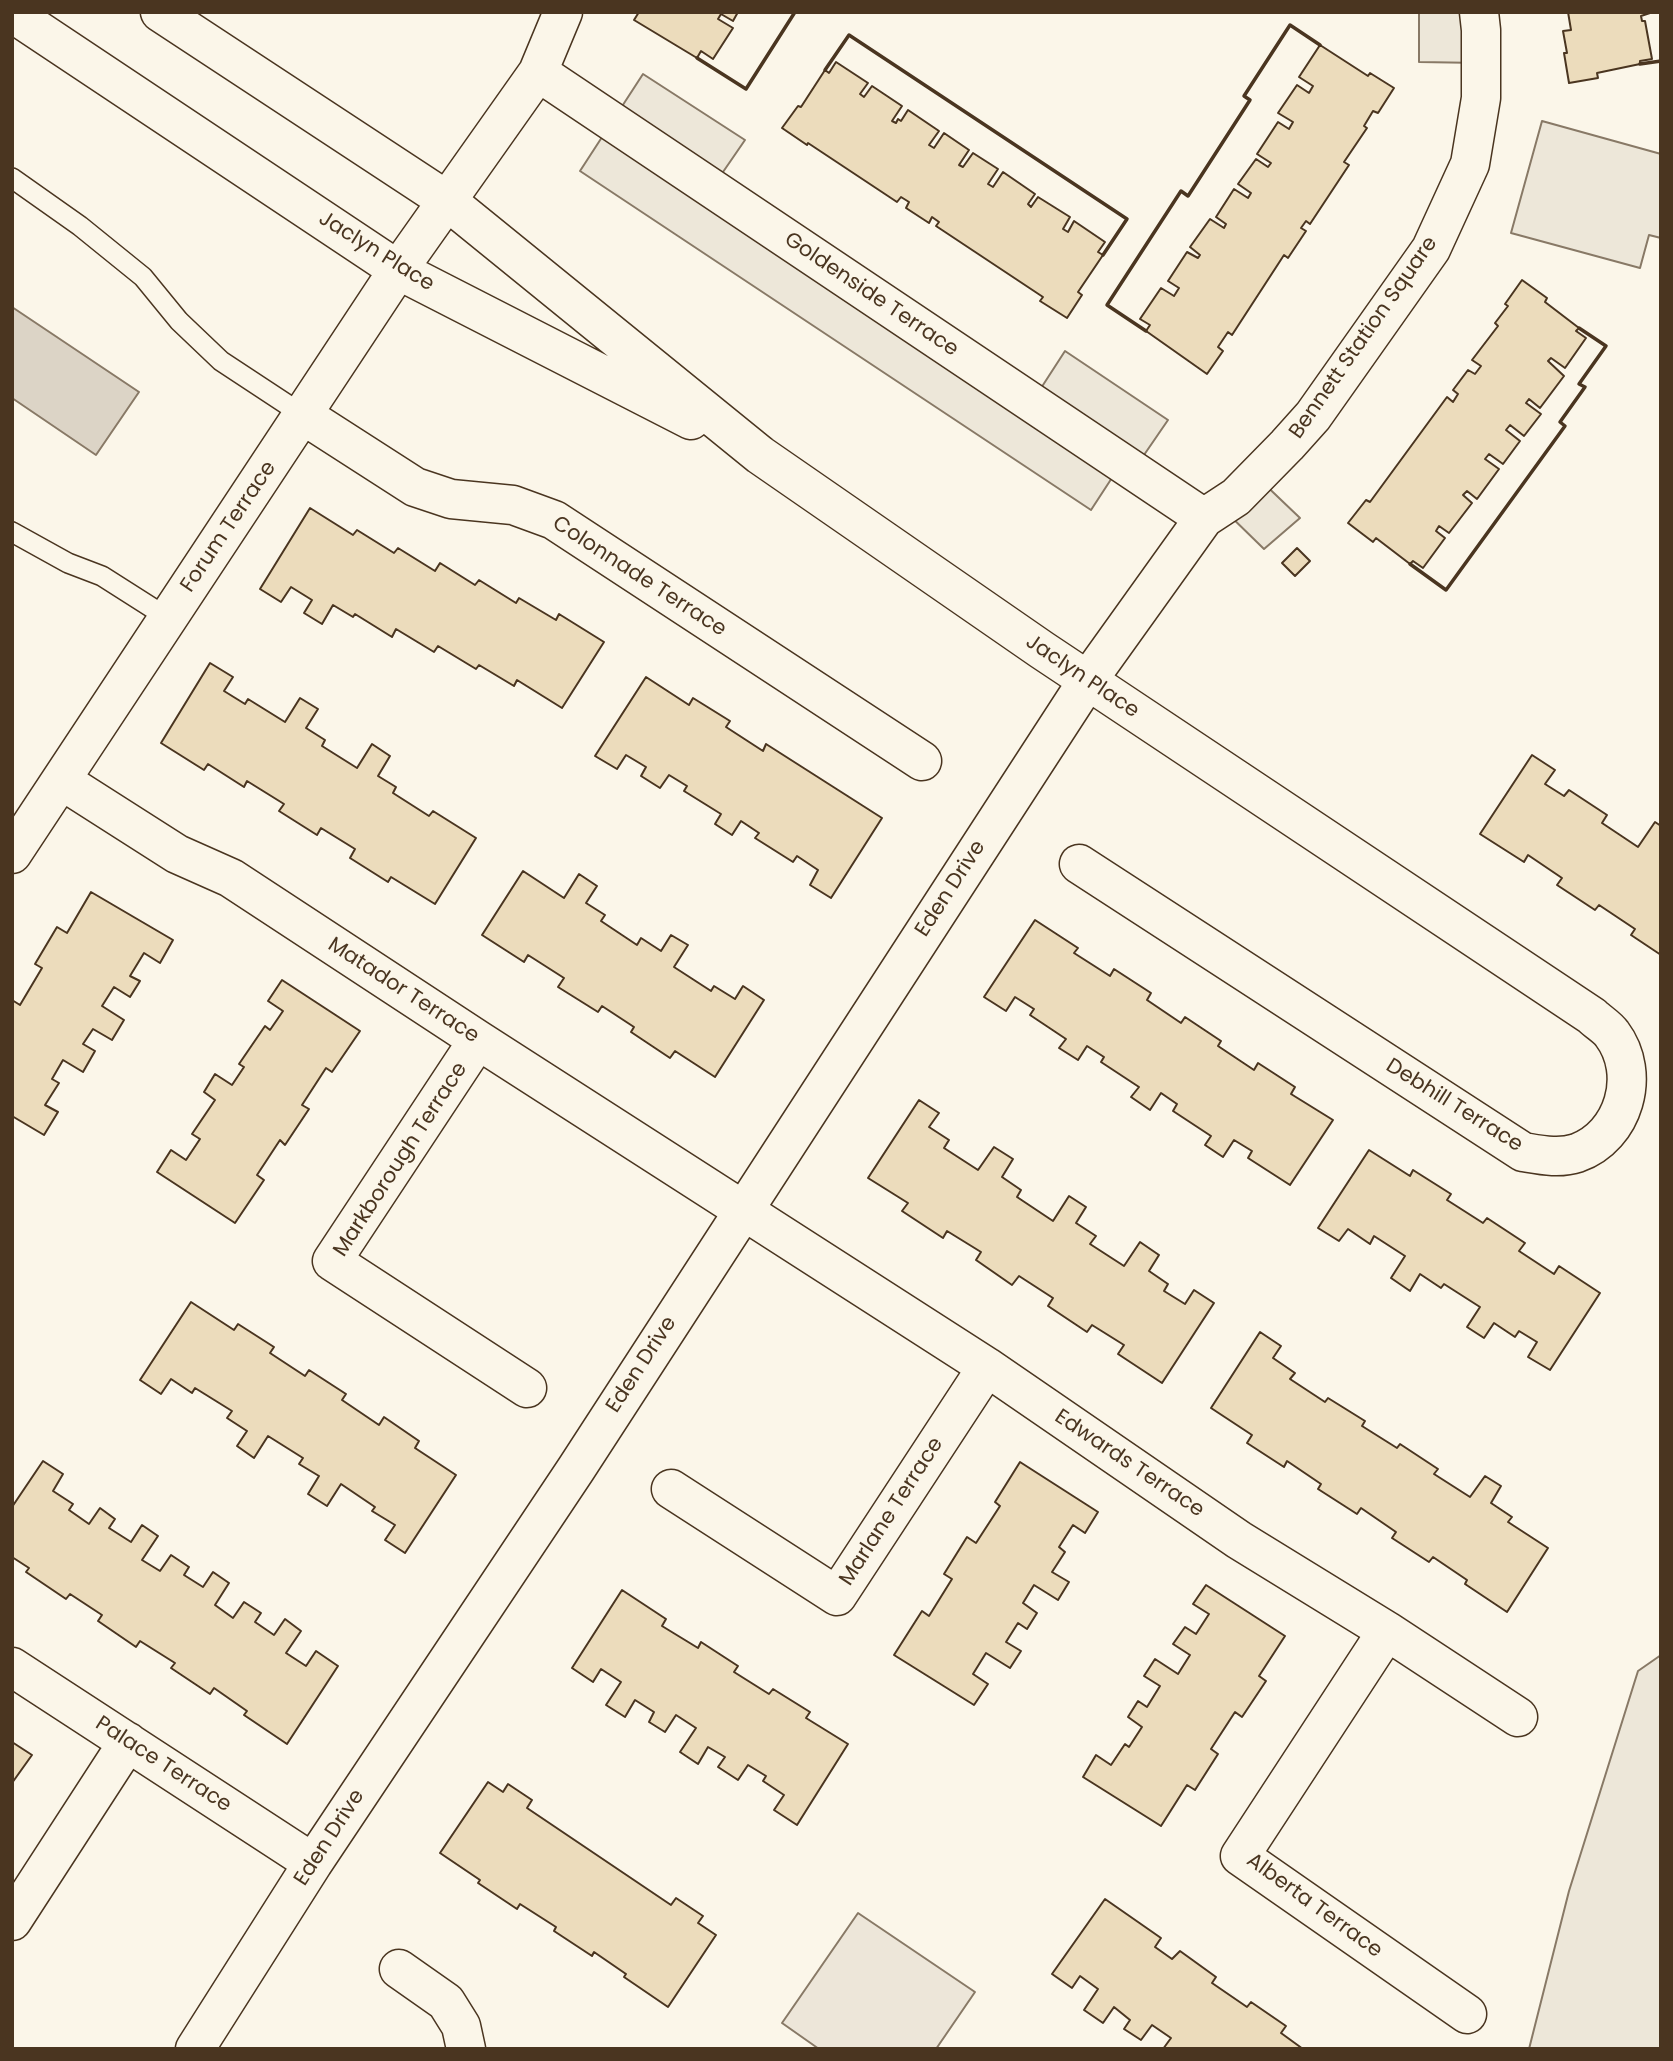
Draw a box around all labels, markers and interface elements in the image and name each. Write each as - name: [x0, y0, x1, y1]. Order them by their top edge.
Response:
- street label: Jaclyn Place: [314, 206, 438, 298]
- street label: Goldenside Terrace: [779, 227, 963, 363]
- street label: Bennett Station Square: [1285, 232, 1443, 444]
- street label: Forum Terrace: [176, 457, 282, 597]
- street label: Colonnade Terrace: [547, 511, 731, 643]
- street label: Jaclyn Place: [1020, 630, 1144, 724]
- street label: Eden Drive: [911, 836, 991, 942]
- street label: Matador Terrace: [323, 933, 483, 1049]
- street label: Debhill Terrace: [1381, 1054, 1527, 1158]
- street label: Markborough Terrace: [329, 1058, 473, 1262]
- street label: Eden Drive: [602, 1312, 682, 1418]
- street label: Edwards Terrace: [1049, 1405, 1209, 1523]
- street label: Marlane Terrace: [835, 1433, 949, 1591]
- street label: Palace Terrace: [90, 1712, 236, 1818]
- street label: Eden Drive: [290, 1785, 370, 1891]
- street label: Alberta Terrace: [1241, 1848, 1387, 1964]

